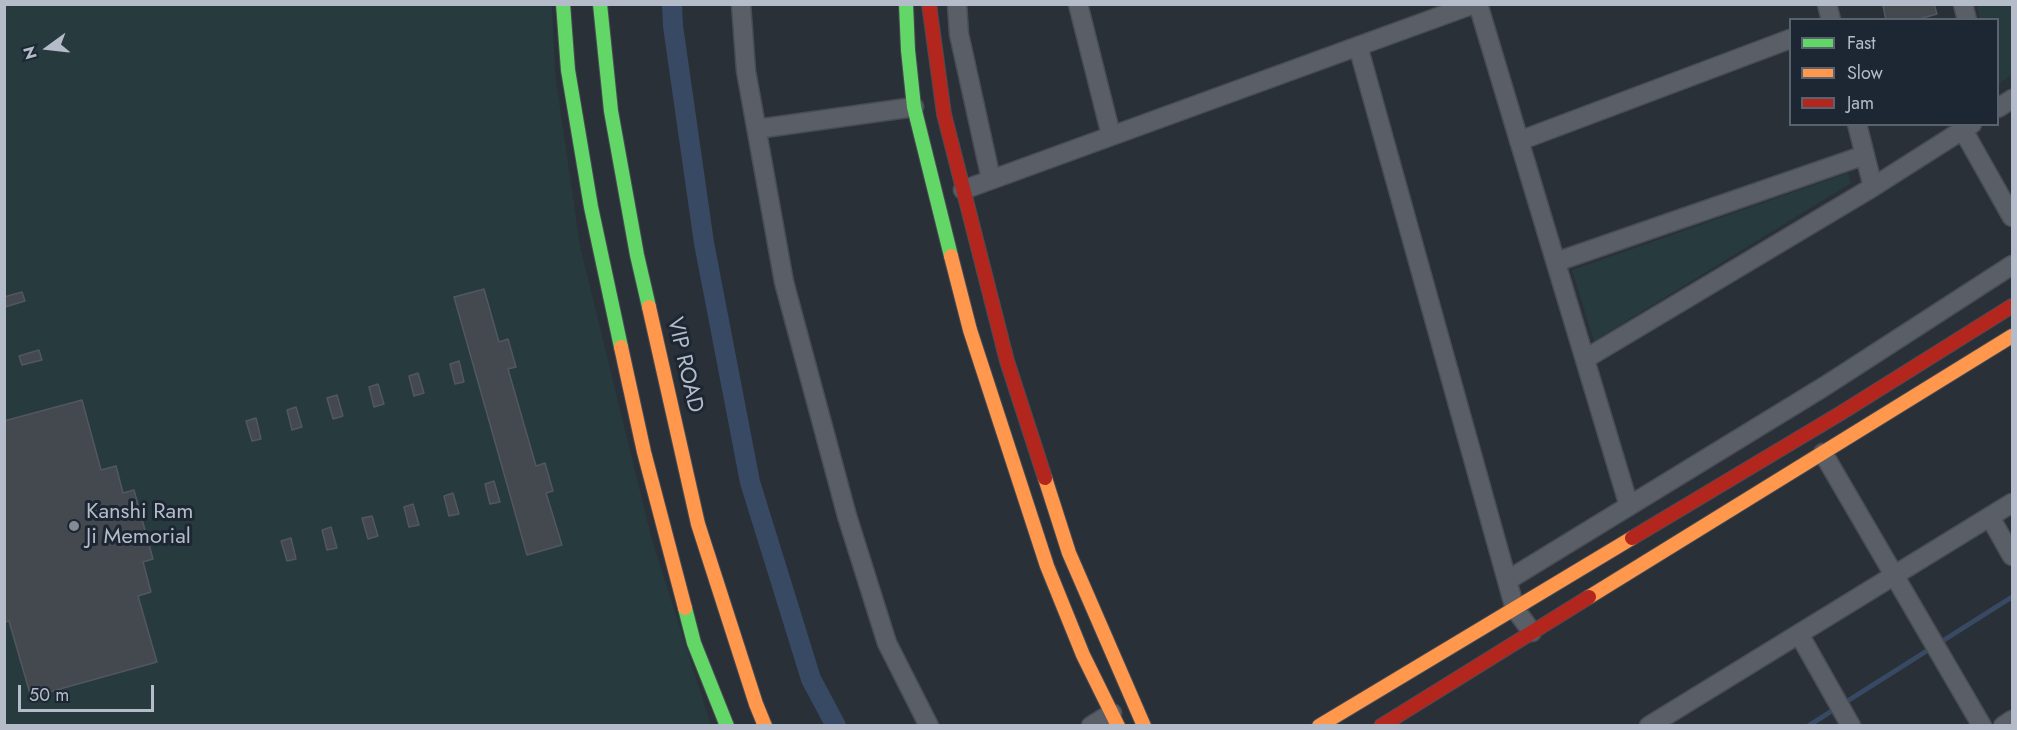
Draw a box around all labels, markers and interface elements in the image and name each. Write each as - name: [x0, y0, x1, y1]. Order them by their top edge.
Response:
- north arrow: [18, 18, 78, 78]
- legend: [1789, 18, 1999, 126]
- text: Fast: [1847, 30, 1876, 56]
- text: N: [17, 44, 43, 62]
- text: Slow: [1847, 60, 1883, 86]
- text: Jam: [1847, 90, 1874, 116]
- street label: VIP ROAD: [660, 315, 708, 415]
- place label: Kanshi Ram Ji Memorial: [86, 500, 193, 552]
- marker: Kanshi Ram Ji Memorial: [67, 519, 81, 533]
- scale bar: [21, 673, 158, 711]
- text: 50 m: [29, 682, 69, 708]

